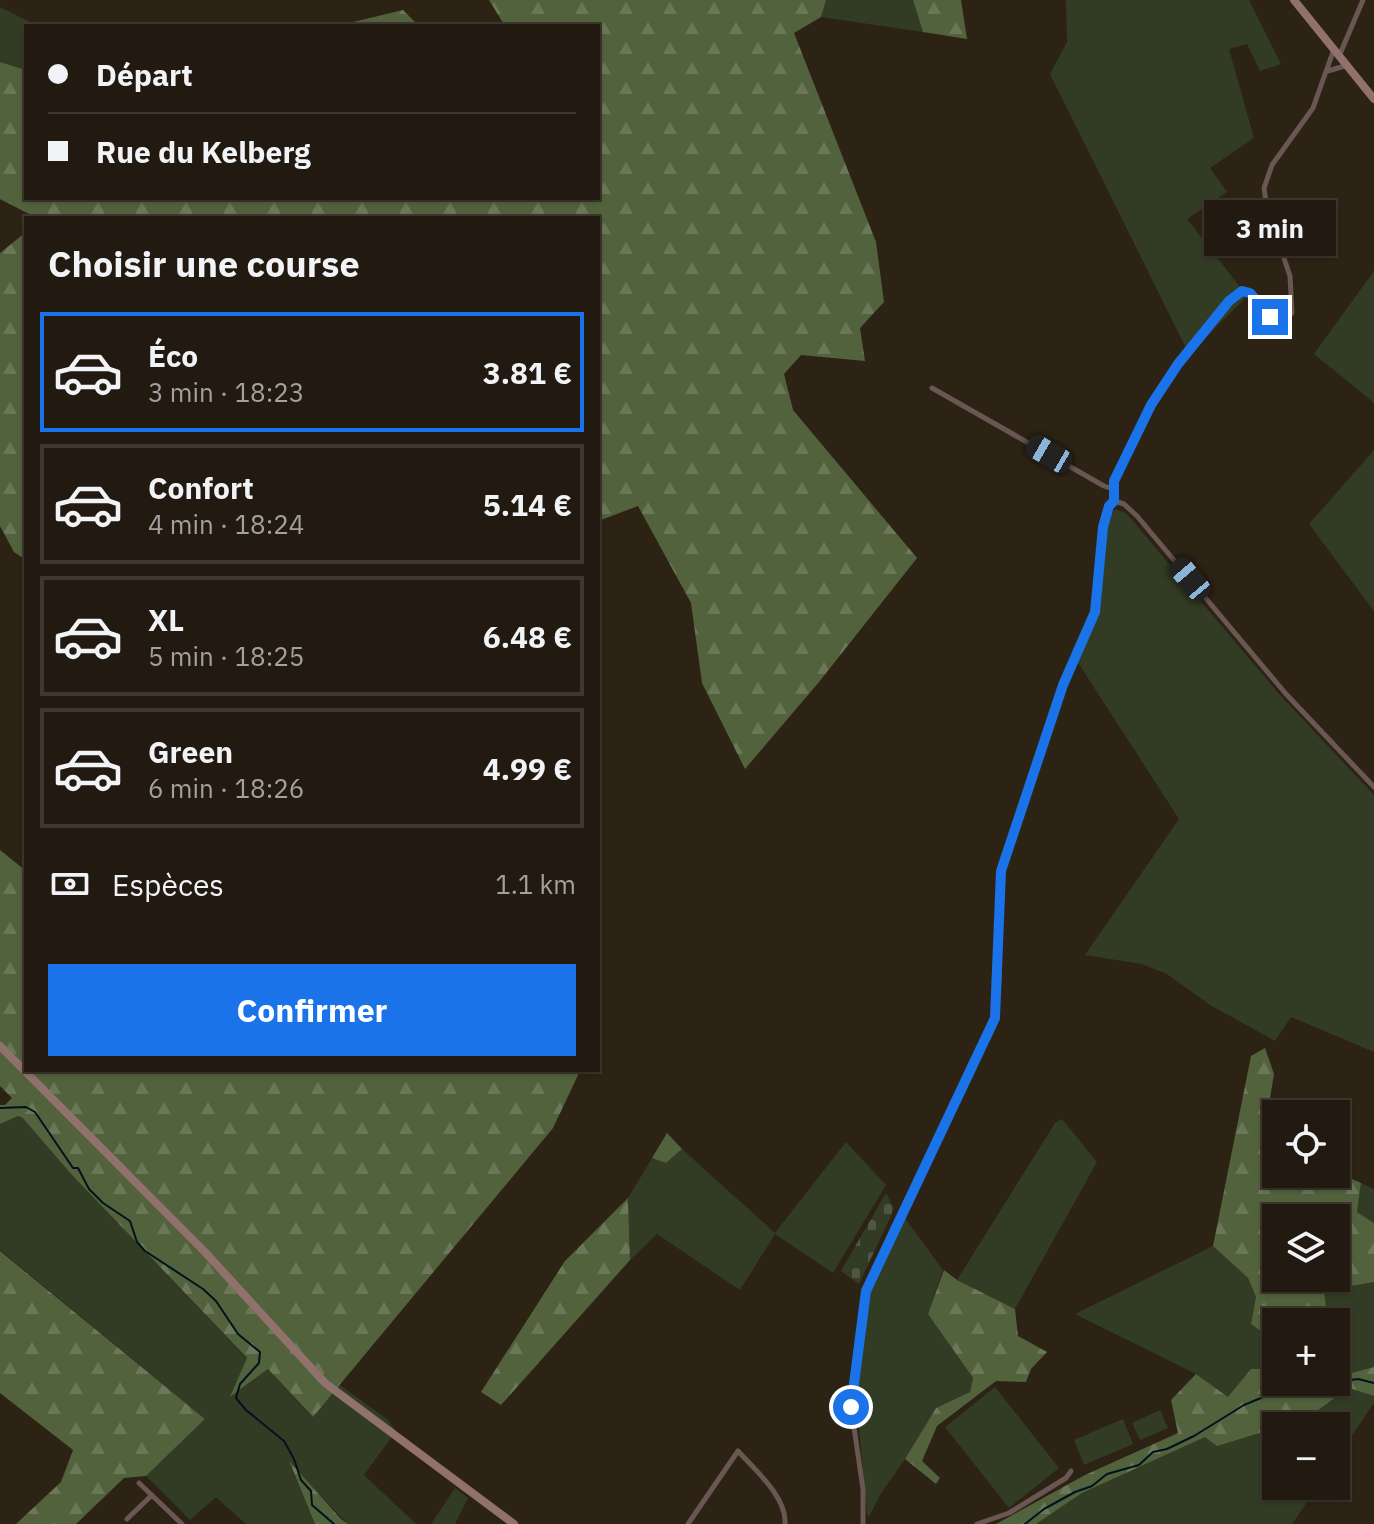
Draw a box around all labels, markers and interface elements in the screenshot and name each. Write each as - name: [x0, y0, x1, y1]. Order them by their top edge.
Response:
- text: Départ: [96, 55, 193, 94]
- text: Rue du Kelberg: [96, 132, 311, 171]
- callout: 3 min: [1204, 201, 1336, 257]
- text: 3 min: [1236, 211, 1304, 245]
- text: Choisir une course: [48, 240, 360, 287]
- route end: [1252, 299, 1288, 335]
- icon: car: [52, 336, 124, 408]
- text: Éco: [148, 336, 198, 375]
- text: 3.81 €: [483, 353, 572, 392]
- text: 3 min · 18:23: [148, 375, 304, 409]
- car: [1022, 432, 1076, 476]
- icon: car: [52, 468, 124, 540]
- text: Confort: [148, 468, 254, 507]
- text: 5.14 €: [483, 485, 572, 524]
- text: 4 min · 18:24: [148, 507, 304, 541]
- car: [1165, 553, 1215, 605]
- icon: car: [52, 600, 124, 672]
- text: XL: [148, 600, 184, 639]
- text: 6.48 €: [483, 617, 572, 656]
- text: 5 min · 18:25: [148, 639, 304, 673]
- icon: car: [52, 732, 124, 804]
- text: Green: [148, 732, 233, 771]
- text: 4.99 €: [483, 749, 572, 788]
- text: 6 min · 18:26: [148, 771, 304, 805]
- icon: cash: [48, 862, 92, 906]
- text: Espèces: [112, 865, 224, 904]
- text: 1.1 km: [495, 867, 576, 901]
- button: Confirmer: [48, 964, 576, 1056]
- map controls: [1262, 1100, 1350, 1500]
- button: locate: [1262, 1100, 1350, 1188]
- button: layers: [1262, 1204, 1350, 1292]
- button: +: [1262, 1308, 1350, 1396]
- route start: [833, 1389, 869, 1425]
- button: −: [1262, 1412, 1350, 1500]

